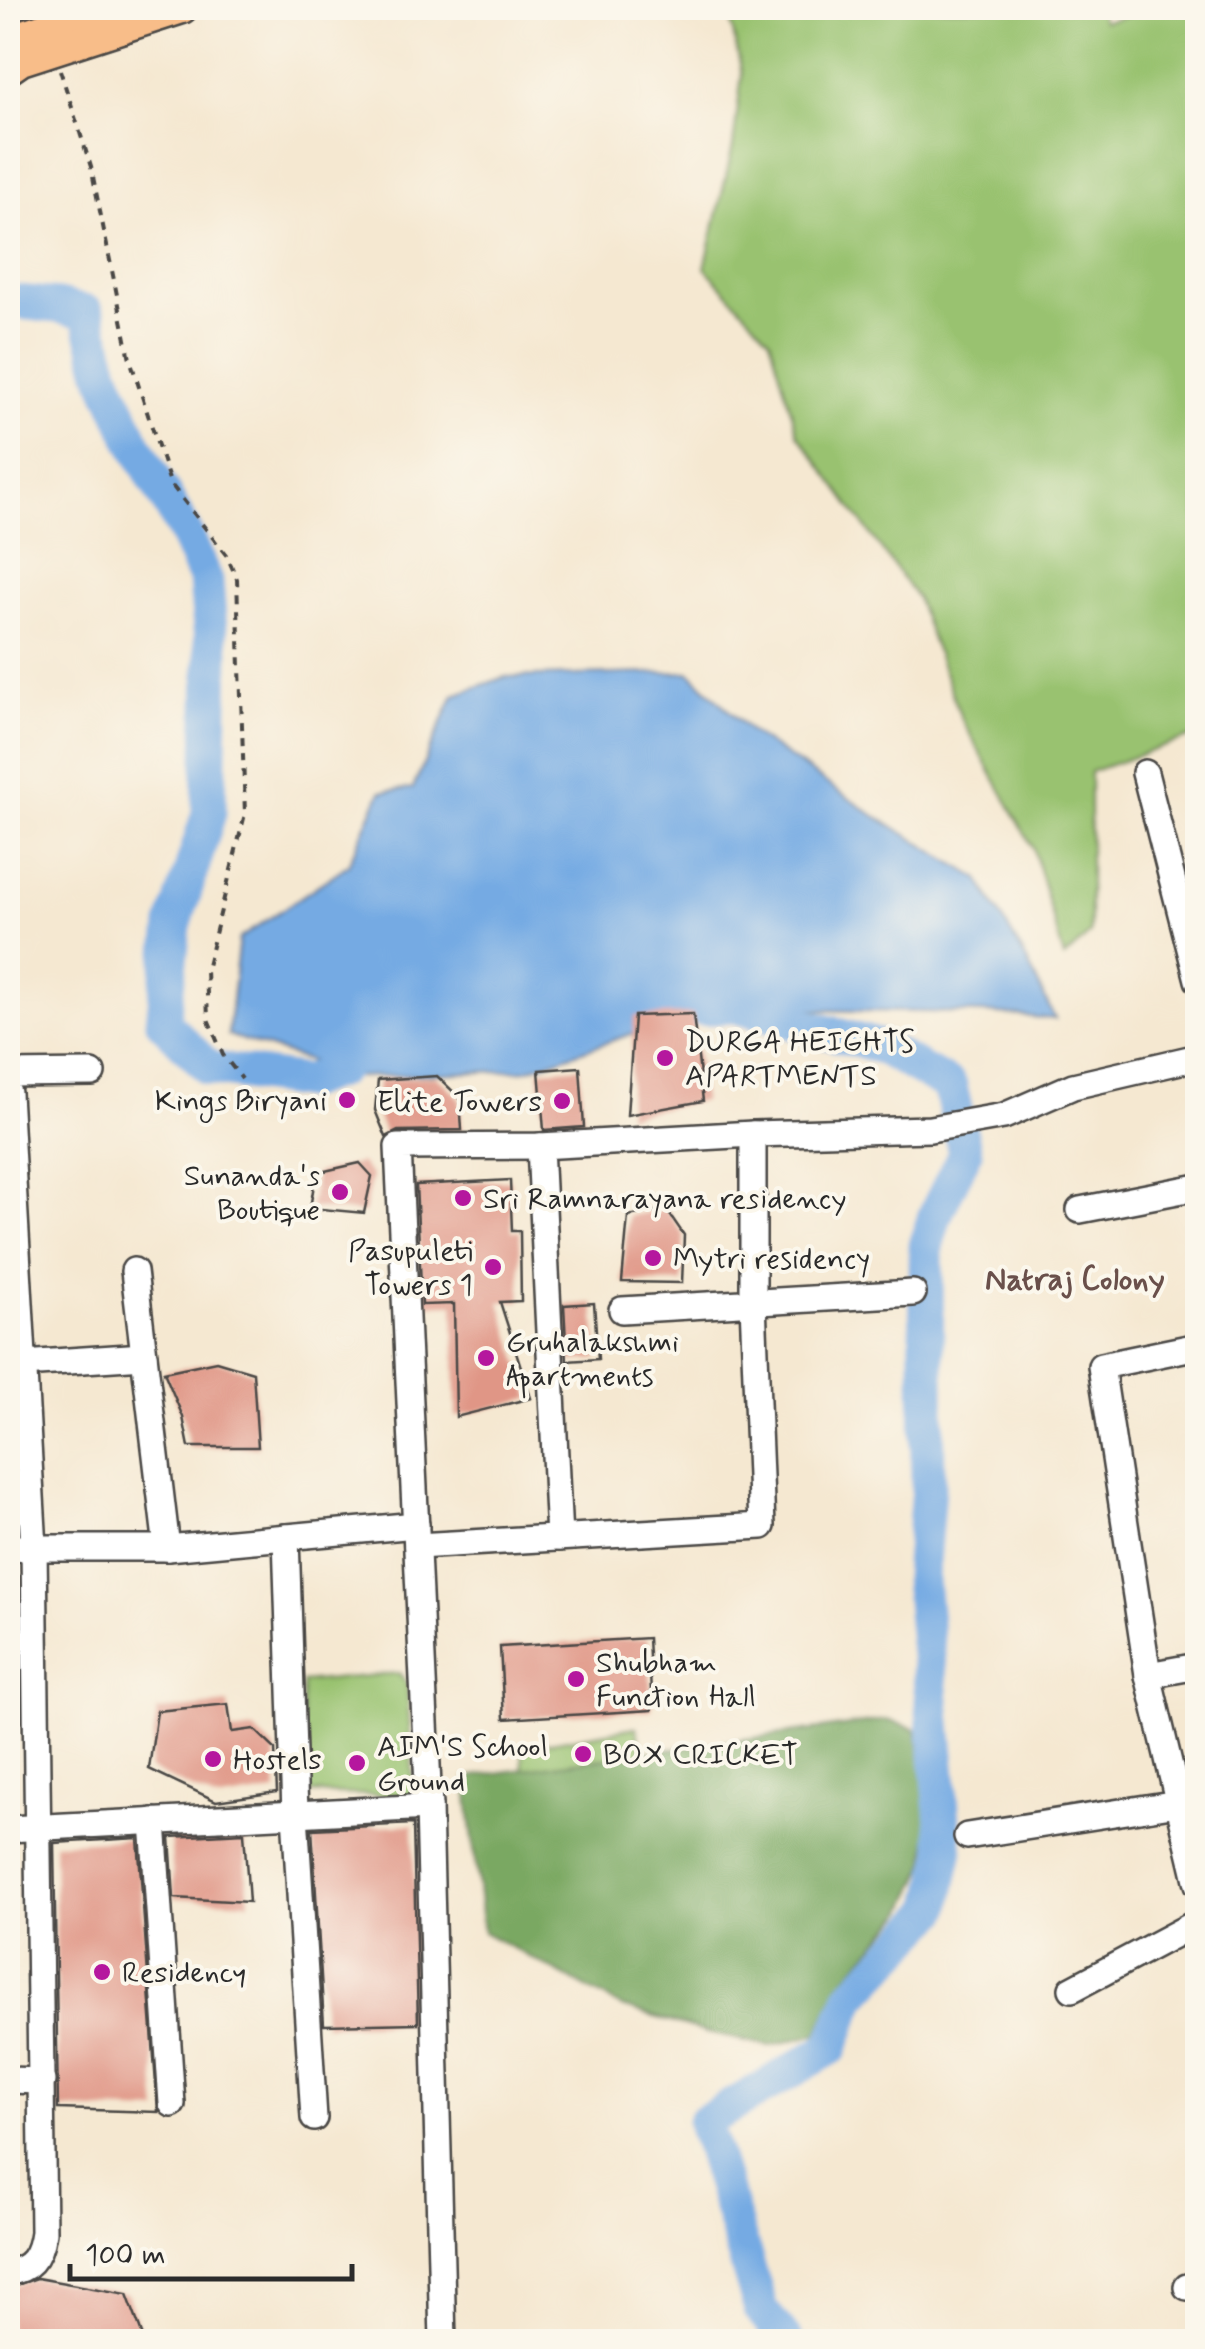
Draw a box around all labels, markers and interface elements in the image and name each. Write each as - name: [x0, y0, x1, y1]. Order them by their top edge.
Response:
- place label: DURGA HEIGHTS APARTMENTS: [685, 1023, 915, 1096]
- marker: DURGA HEIGHTS APARTMENTS: [654, 1047, 676, 1069]
- place label: Kings Biryani: [155, 1082, 327, 1123]
- place label: Elite Towers: [377, 1083, 542, 1122]
- marker: Kings Biryani: [336, 1089, 358, 1111]
- marker: Elite Towers: [551, 1090, 573, 1112]
- place label: Sunanda's Boutique: [184, 1157, 320, 1230]
- place label: Sri Ramnarayana residency: [483, 1180, 846, 1219]
- marker: Sunanda's Boutique: [329, 1181, 351, 1203]
- marker: Sri Ramnarayana residency: [452, 1187, 474, 1209]
- place label: Pasupuleti Towers 1: [348, 1232, 473, 1305]
- place label: Mytri residency: [673, 1240, 870, 1279]
- marker: Mytri residency: [642, 1247, 664, 1269]
- marker: Pasupuleti Towers 1: [482, 1256, 504, 1278]
- district label: Natraj Colony: [985, 1259, 1165, 1301]
- place label: Gruhalakshmi Apartments: [506, 1323, 679, 1399]
- marker: Gruhalakshmi Apartments: [475, 1347, 497, 1369]
- place label: Shubham Function Hall: [596, 1644, 756, 1717]
- marker: Shubham Function Hall: [565, 1668, 587, 1690]
- place label: AIM'S School Ground: [377, 1728, 548, 1801]
- place label: BOX CRICKET: [603, 1736, 798, 1775]
- place label: Hostels: [233, 1741, 322, 1780]
- marker: BOX CRICKET: [572, 1743, 594, 1765]
- marker: Hostels: [202, 1748, 224, 1770]
- marker: AIM'S School Ground: [346, 1752, 368, 1774]
- place label: Residency: [122, 1954, 246, 1993]
- marker: Residency: [91, 1961, 113, 1983]
- scale bar: [70, 2219, 352, 2281]
- text: 100 m: [85, 2236, 166, 2275]

